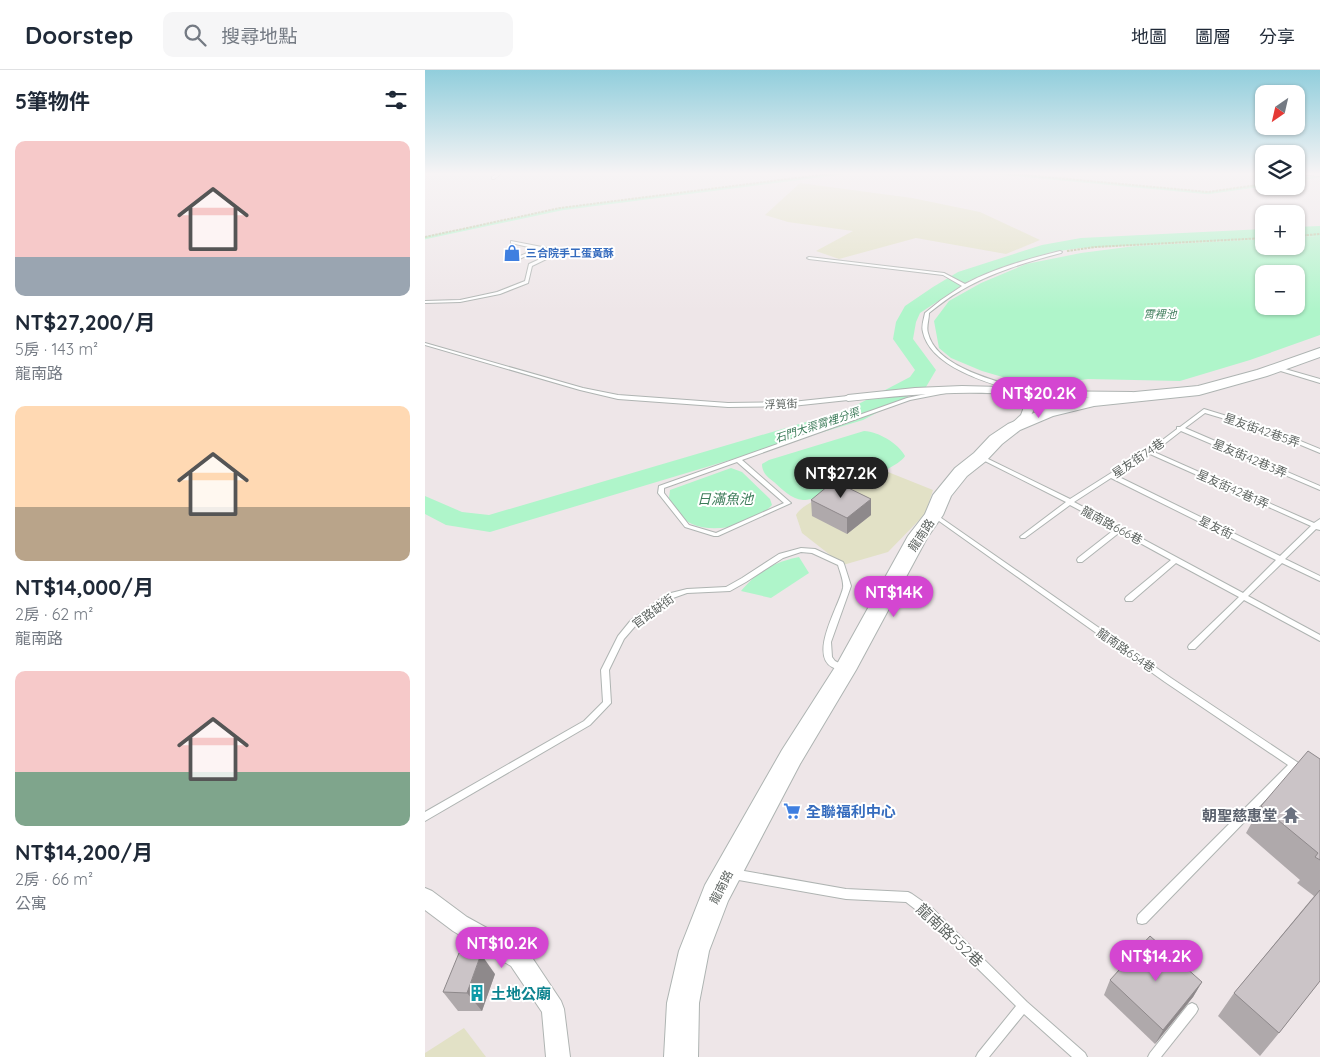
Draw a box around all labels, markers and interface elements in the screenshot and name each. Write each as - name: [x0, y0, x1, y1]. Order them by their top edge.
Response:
- search box: [163, 12, 513, 57]
- text: Doorstep: [25, 20, 133, 50]
- icon: search: [181, 21, 209, 49]
- text: 搜尋地點: [221, 24, 297, 48]
- text: 地圖: [1131, 25, 1167, 48]
- text: 圖層: [1195, 25, 1231, 48]
- text: 分享: [1259, 25, 1295, 48]
- north arrow: [1255, 85, 1305, 135]
- map controls: [1255, 85, 1305, 315]
- icon: filters: [382, 86, 410, 114]
- text: 5筆物件: [15, 88, 90, 114]
- button: layers: [1255, 145, 1305, 195]
- icon: home: [168, 174, 258, 264]
- button: +: [1255, 205, 1305, 255]
- shop icon: 三合院手工蛋黃酥: [502, 243, 522, 263]
- place label: 三合院手工蛋黃酥: [526, 246, 614, 260]
- button: −: [1255, 265, 1305, 315]
- water label: 霄裡池: [1144, 307, 1177, 321]
- text: NT$27,200/月: [15, 309, 155, 335]
- text: 5房 · 143 m²: [15, 339, 98, 359]
- text: 龍南路: [15, 363, 63, 383]
- pin: NT$20.2K: [987, 376, 1091, 419]
- text: NT$20.2K: [1002, 383, 1076, 403]
- street label: 浮筧街: [764, 396, 798, 412]
- water label: 石門大渠霄裡分渠: [773, 404, 863, 445]
- street label: 星友街42巷5弄: [1222, 410, 1302, 450]
- street label: 星友街74巷: [1109, 435, 1167, 481]
- street label: 星友街42巷3弄: [1211, 436, 1289, 480]
- icon: home: [168, 439, 258, 529]
- pin: NT$27.2K: [789, 456, 893, 499]
- text: NT$27.2K: [805, 463, 877, 483]
- street label: 星友街42巷1弄: [1195, 466, 1271, 512]
- water label: 日滿魚池: [697, 490, 755, 508]
- street label: 龍南路666巷: [1079, 503, 1145, 547]
- street label: 星友街: [1197, 512, 1235, 542]
- street label: 龍南路: [905, 516, 937, 554]
- text: NT$14,000/月: [15, 574, 154, 600]
- pin: NT$14K: [853, 576, 935, 618]
- text: NT$14K: [865, 582, 923, 602]
- street label: 官路缺街: [629, 591, 677, 631]
- text: 2房 · 62 m²: [15, 604, 93, 624]
- street label: 龍南路654巷: [1094, 625, 1158, 675]
- text: 龍南路: [15, 628, 63, 648]
- icon: home: [168, 704, 258, 794]
- supermarket icon: 全聯福利中心: [782, 801, 802, 821]
- place label: 全聯福利中心: [806, 802, 896, 821]
- temple icon: 朝聖慈惠堂: [1281, 805, 1301, 825]
- place label: 朝聖慈惠堂: [1202, 806, 1277, 825]
- text: NT$14,200/月: [15, 839, 153, 865]
- street label: 龍南路: [706, 868, 736, 906]
- text: 2房 · 66 m²: [15, 869, 93, 889]
- text: 公寓: [15, 893, 47, 913]
- street label: 龍南路552巷: [913, 899, 987, 971]
- pin: NT$10.2K: [450, 926, 554, 969]
- text: NT$10.2K: [467, 933, 537, 953]
- pin: NT$14.2K: [1104, 940, 1208, 982]
- text: NT$14.2K: [1121, 946, 1191, 966]
- building icon: 土地公廟: [467, 983, 487, 1003]
- place label: 土地公廟: [491, 984, 551, 1003]

